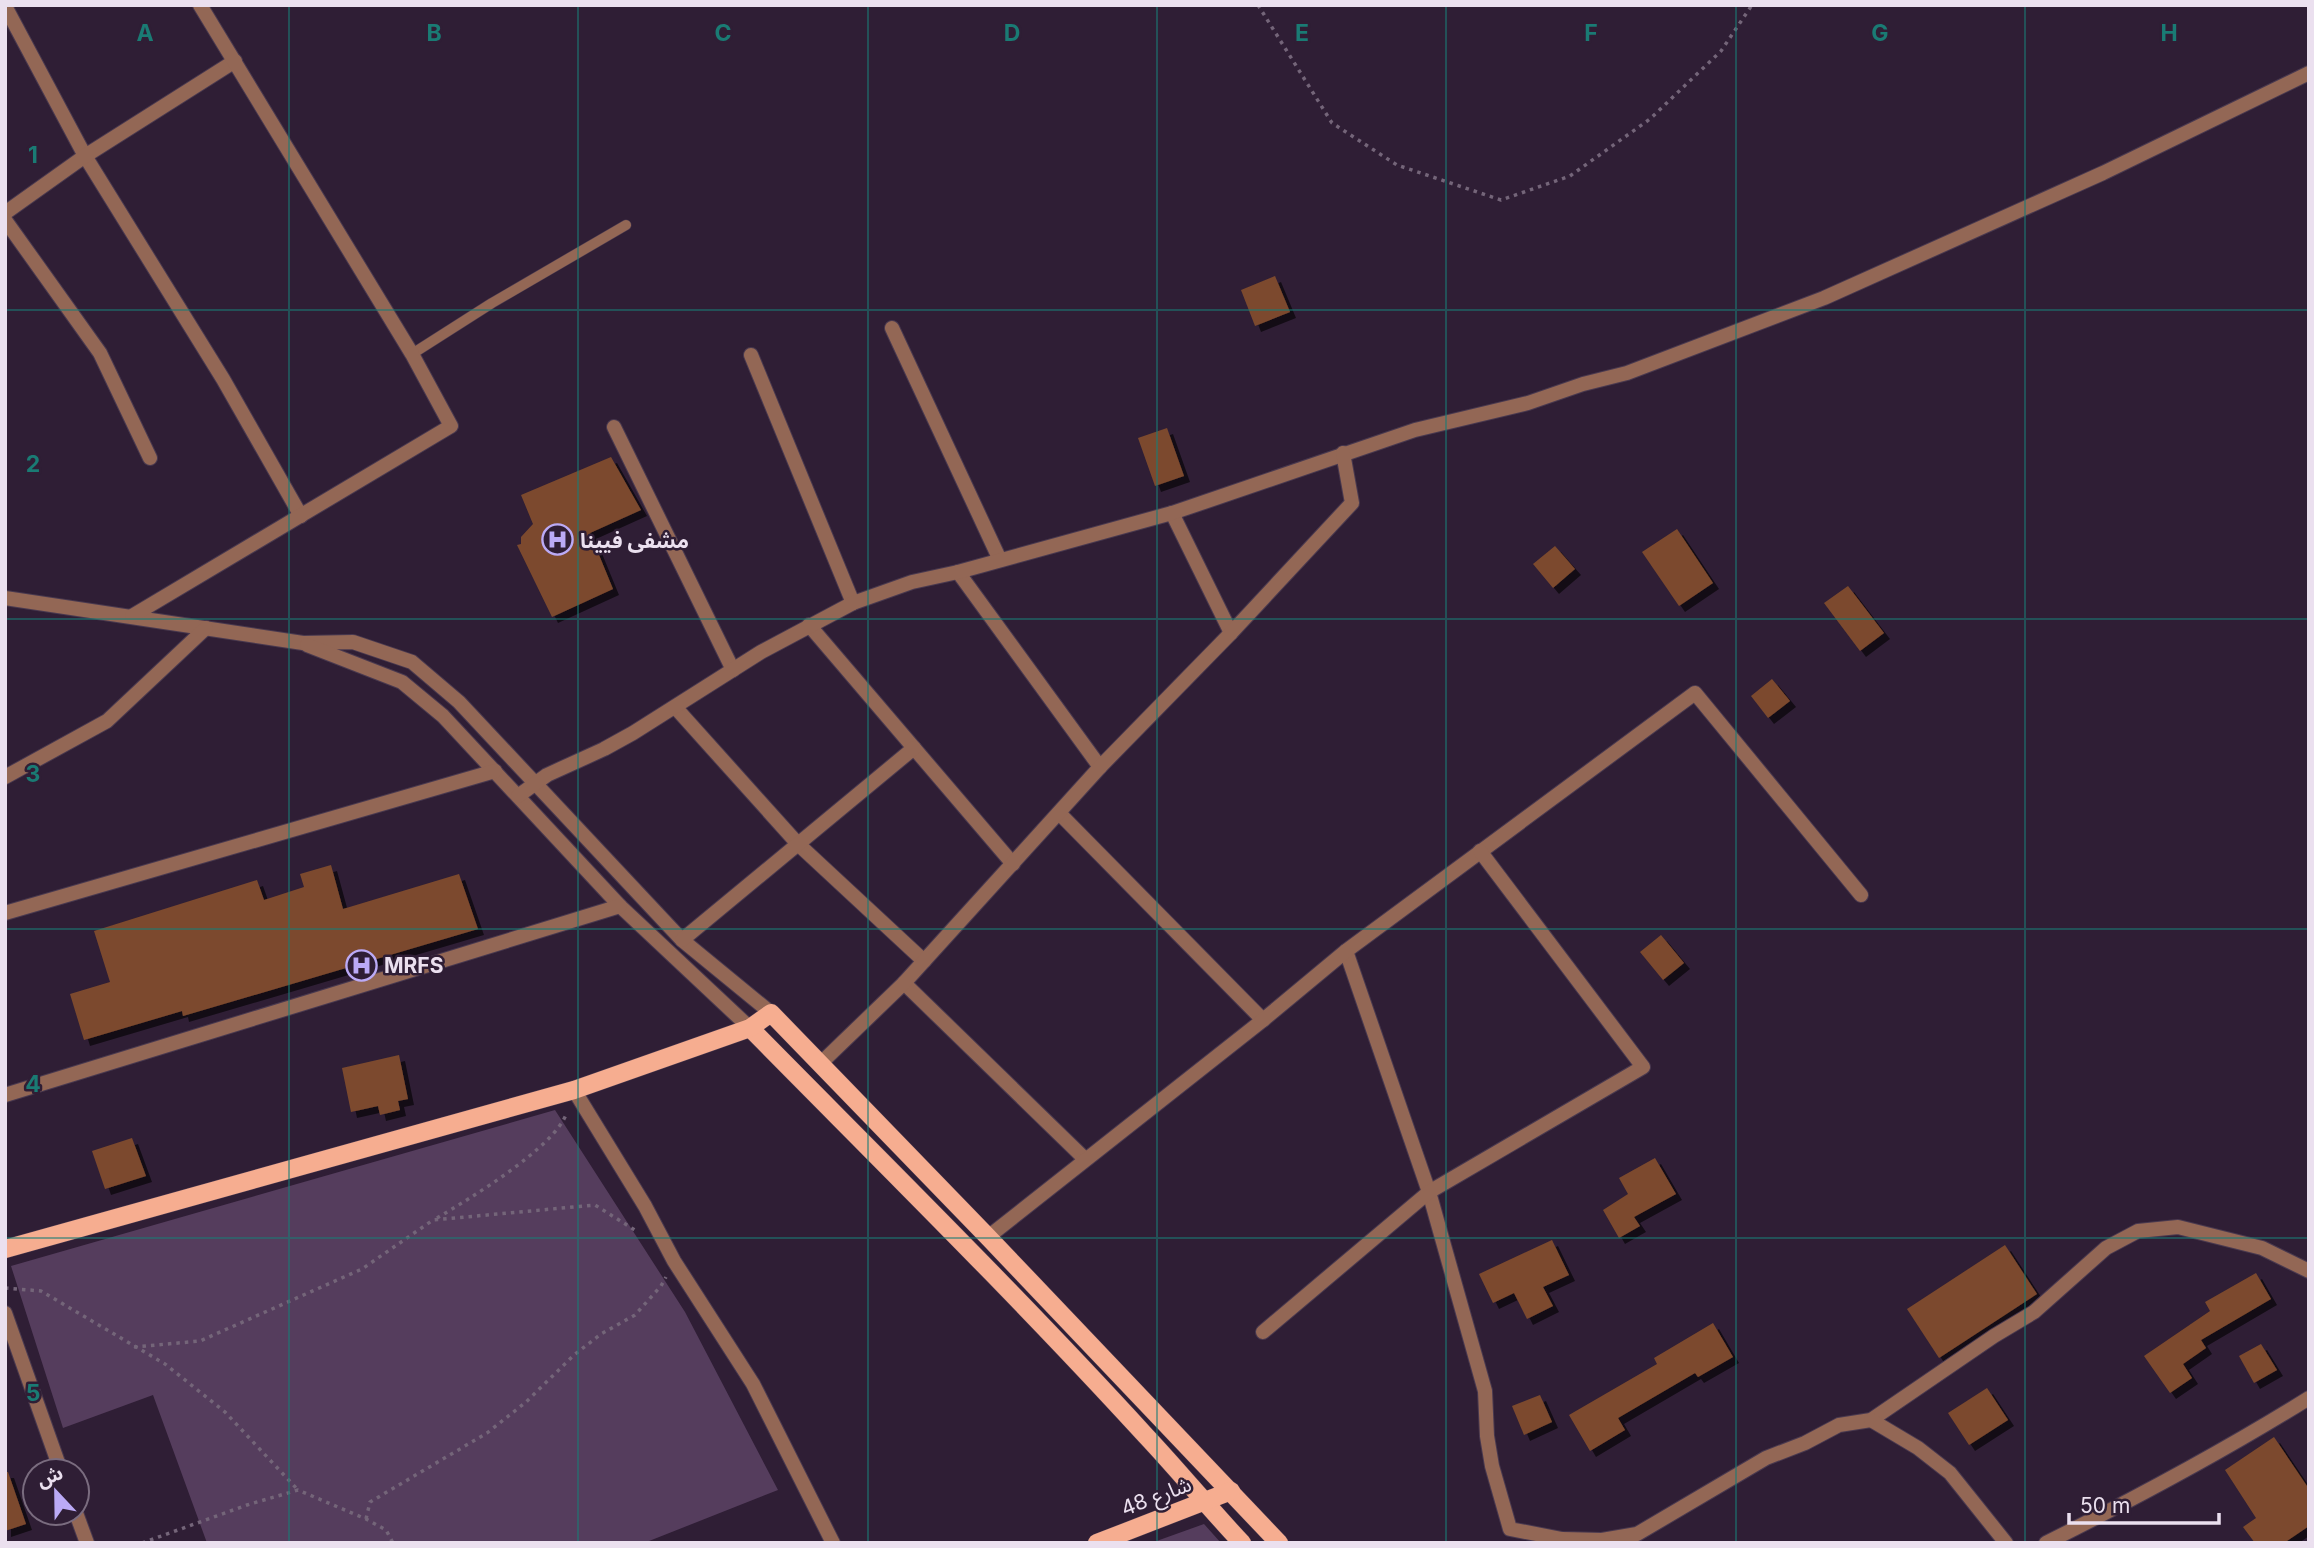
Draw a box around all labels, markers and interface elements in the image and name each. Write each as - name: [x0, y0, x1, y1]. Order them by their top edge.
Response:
- text: A: [136, 19, 154, 47]
- text: B: [426, 19, 442, 47]
- text: C: [714, 19, 732, 47]
- text: D: [1004, 19, 1020, 47]
- text: E: [1295, 19, 1309, 47]
- text: F: [1584, 19, 1598, 47]
- text: G: [1871, 19, 1889, 47]
- text: H: [2160, 19, 2178, 47]
- text: 1: [28, 141, 38, 169]
- text: 2: [26, 450, 40, 478]
- hospital icon: مشفى فيينا: [540, 523, 574, 557]
- place label: مشفى فيينا: [580, 528, 689, 553]
- text: 3: [26, 760, 40, 788]
- hospital icon: MRFS: [344, 948, 378, 982]
- place label: MRFS: [384, 953, 443, 978]
- text: 4: [25, 1070, 41, 1098]
- text: 5: [26, 1379, 40, 1407]
- north arrow: [21, 1457, 91, 1527]
- text: ش: [33, 1461, 66, 1492]
- street label: 48 شارع: [1117, 1471, 1196, 1524]
- scale bar: [2069, 1482, 2220, 1526]
- text: 50 m: [2080, 1493, 2130, 1518]

